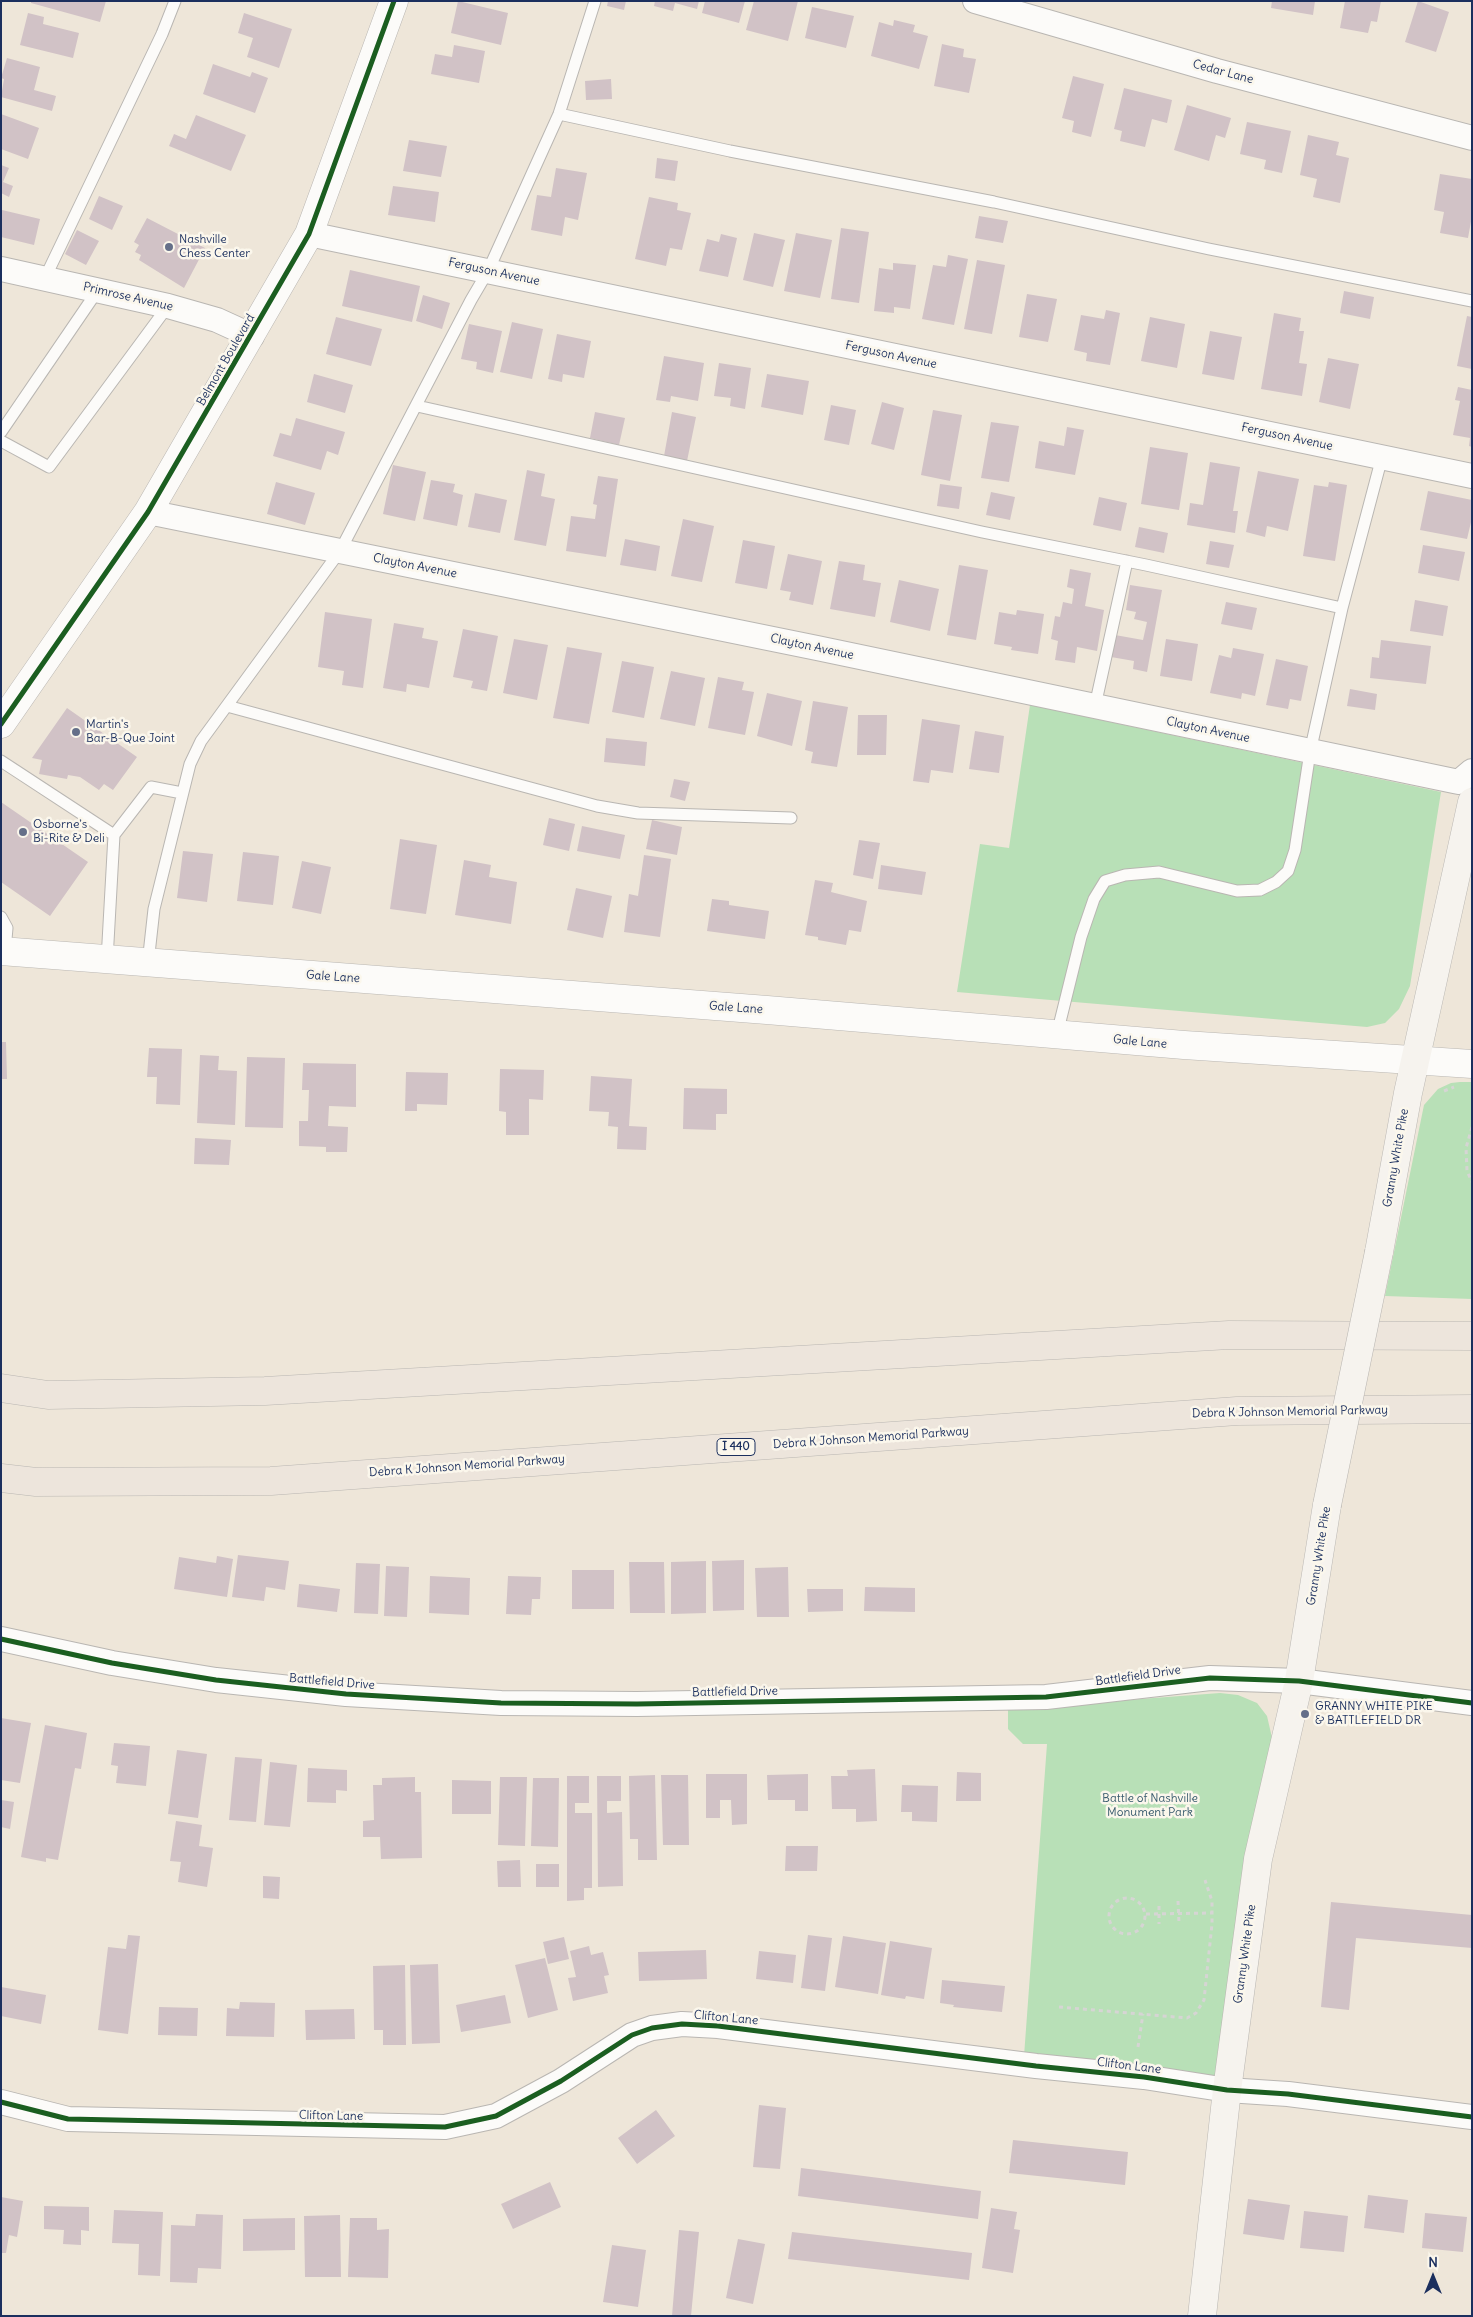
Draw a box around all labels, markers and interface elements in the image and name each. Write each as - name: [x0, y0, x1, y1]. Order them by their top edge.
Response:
- street label: Cedar Lane: [1191, 57, 1255, 87]
- place label: Nashville Chess Center: [179, 233, 250, 261]
- marker: Nashville Chess Center: [163, 241, 175, 253]
- street label: Ferguson Avenue: [447, 255, 541, 289]
- street label: Primrose Avenue: [82, 280, 174, 314]
- street label: Belmont Boulevard: [194, 312, 258, 408]
- street label: Ferguson Avenue: [844, 338, 938, 372]
- street label: Ferguson Avenue: [1240, 420, 1334, 454]
- street label: Clayton Avenue: [372, 551, 458, 581]
- street label: Clayton Avenue: [769, 631, 855, 663]
- street label: Clayton Avenue: [1165, 714, 1251, 746]
- place label: Martin's Bar-B-Que Joint: [86, 718, 175, 746]
- marker: Martin's Bar-B-Que Joint: [70, 726, 82, 738]
- place label: Osborne's Bi-Rite & Deli: [33, 818, 105, 846]
- marker: Osborne's Bi-Rite & Deli: [17, 826, 29, 838]
- street label: Gale Lane: [305, 968, 361, 986]
- street label: Gale Lane: [708, 999, 764, 1017]
- street label: Gale Lane: [1112, 1032, 1168, 1052]
- street label: Granny White Pike: [1380, 1108, 1412, 1208]
- street label: Debra K Johnson Memorial Parkway: [1192, 1403, 1388, 1421]
- street label: Debra K Johnson Memorial Parkway: [773, 1424, 969, 1452]
- road number: I 440: [717, 1438, 755, 1455]
- street label: Debra K Johnson Memorial Parkway: [369, 1452, 565, 1480]
- street label: Granny White Pike: [1304, 1506, 1334, 1606]
- street label: Battlefield Drive: [1094, 1663, 1182, 1689]
- street label: Battlefield Drive: [289, 1671, 375, 1693]
- street label: Battlefield Drive: [692, 1684, 778, 1700]
- place label: GRANNY WHITE PIKE & BATTLEFIELD DR: [1315, 1700, 1433, 1728]
- marker: GRANNY WHITE PIKE & BATTLEFIELD DR: [1299, 1708, 1311, 1720]
- park label: Battle of Nashville Monument Park: [1102, 1792, 1198, 1820]
- street label: Granny White Pike: [1231, 1904, 1259, 2004]
- street label: Clifton Lane: [693, 2008, 759, 2028]
- street label: Clifton Lane: [1096, 2055, 1162, 2077]
- street label: Clifton Lane: [299, 2108, 363, 2124]
- north arrow: [1408, 2252, 1458, 2302]
- text: N: [1428, 2253, 1438, 2271]

